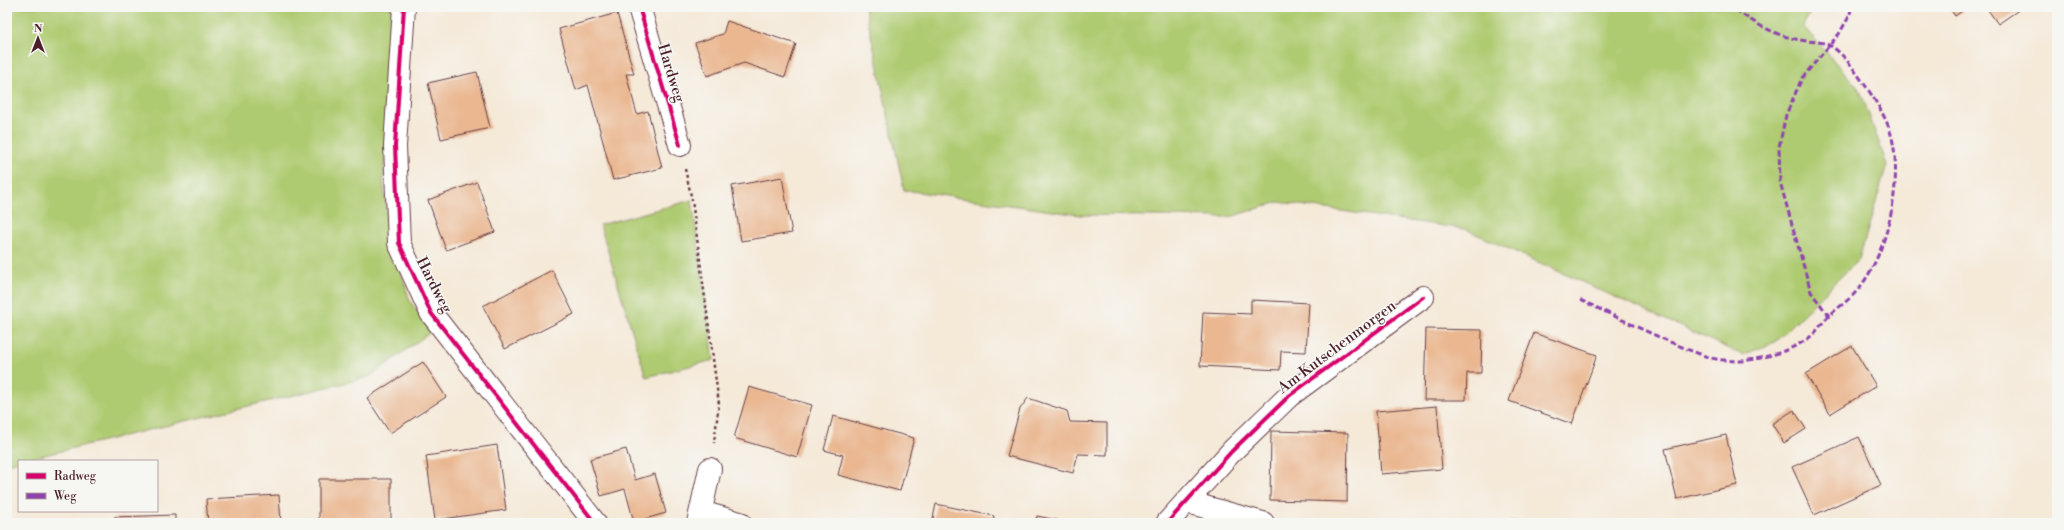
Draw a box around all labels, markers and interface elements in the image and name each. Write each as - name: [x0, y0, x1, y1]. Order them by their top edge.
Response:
- north arrow: [18, 18, 58, 58]
- text: N: [34, 22, 43, 36]
- street label: Hardweg: [653, 41, 689, 105]
- street label: Hardweg: [412, 254, 456, 316]
- street label: Am Kutschenmorgen: [1273, 296, 1400, 398]
- legend: [18, 460, 158, 512]
- text: Radweg: [54, 469, 97, 484]
- text: Weg: [53, 489, 77, 504]

